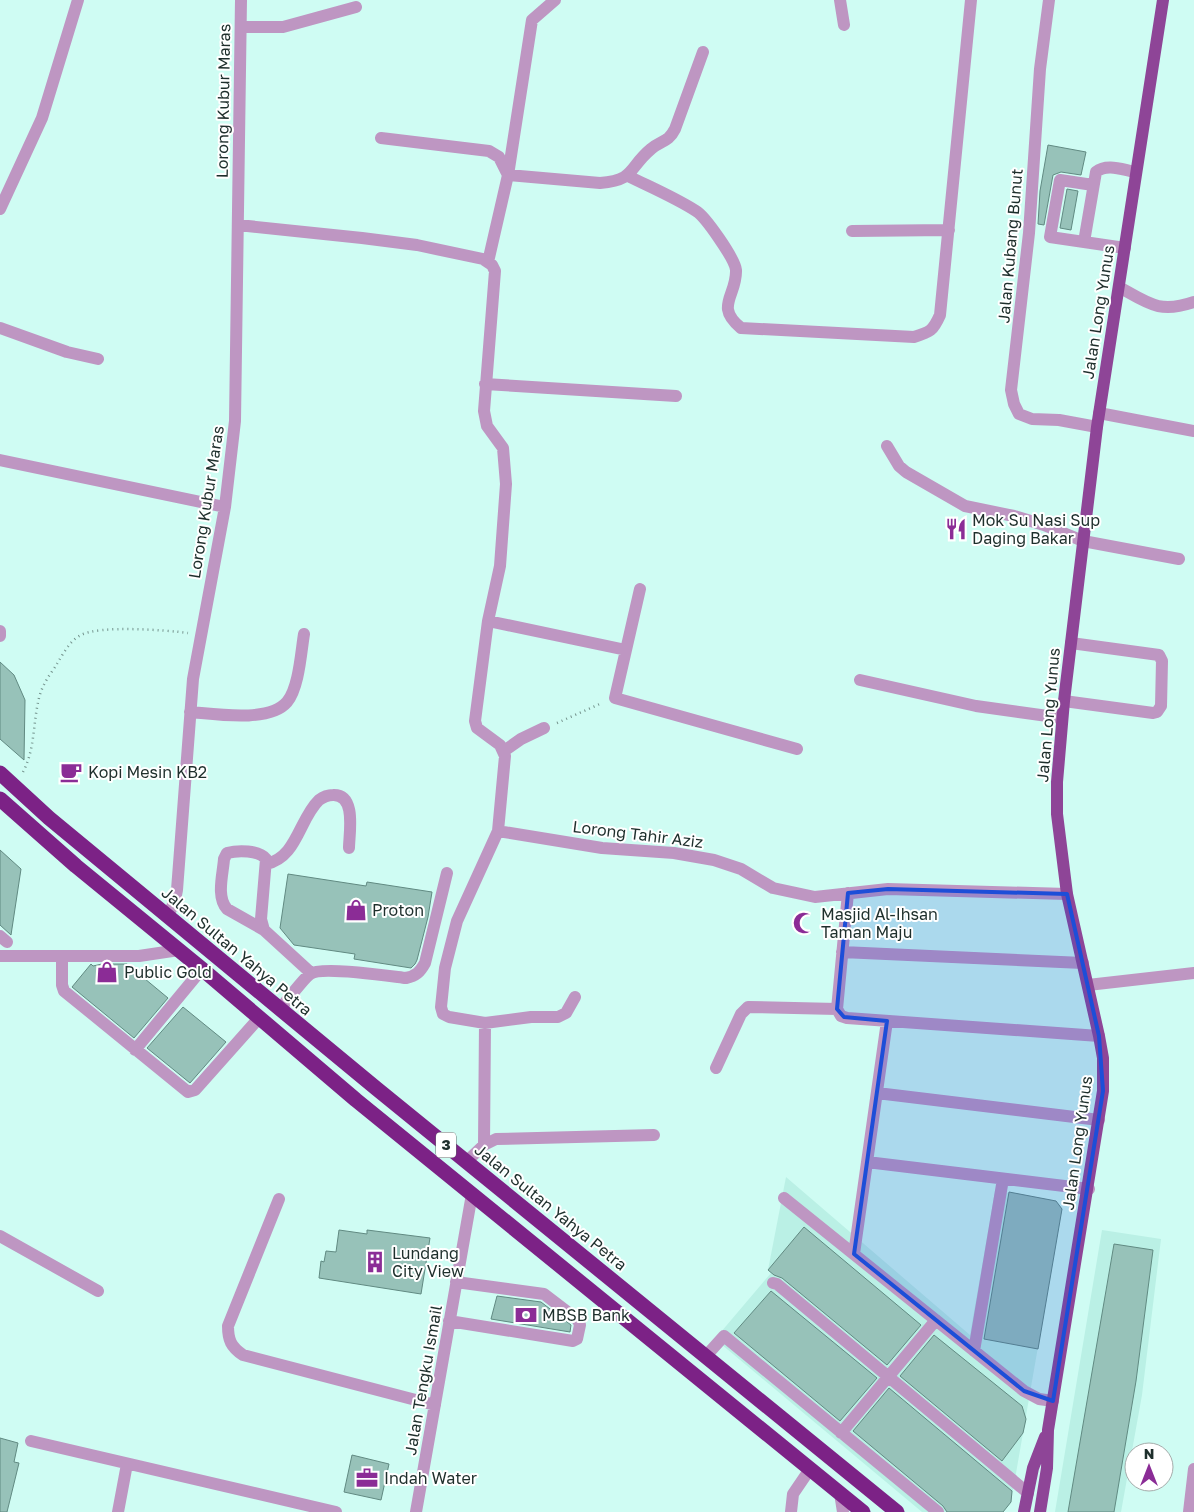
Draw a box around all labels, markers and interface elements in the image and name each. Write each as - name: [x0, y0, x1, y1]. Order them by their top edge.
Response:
- street label: Lorong Kubur Maras: [212, 24, 234, 178]
- street label: Jalan Kubang Bunut: [993, 168, 1027, 324]
- street label: Jalan Long Yunus: [1078, 244, 1118, 380]
- street label: Lorong Kubur Maras: [184, 424, 228, 580]
- place label: Mok Su Nasi Sup Daging Bakar: [972, 510, 1100, 548]
- restaurant icon: Mok Su Nasi Sup Daging Bakar: [943, 516, 969, 542]
- street label: Jalan Long Yunus: [1032, 647, 1064, 783]
- cafe icon: Kopi Mesin KB2: [58, 759, 84, 785]
- place label: Kopi Mesin KB2: [88, 762, 207, 782]
- street label: Lorong Tahir Aziz: [572, 816, 704, 852]
- street label: Jalan Sultan Yahya Petra: [158, 882, 316, 1020]
- shop icon: Proton: [343, 897, 369, 923]
- place label: Proton: [372, 900, 424, 920]
- place label: Masjid Al-Ihsan Taman Maju: [821, 904, 938, 942]
- mosque icon: Masjid Al-Ihsan Taman Maju: [791, 910, 817, 936]
- shop icon: Public Gold: [94, 959, 120, 985]
- place label: Public Gold: [124, 962, 212, 982]
- street label: Jalan Long Yunus: [1058, 1075, 1096, 1211]
- road number: 3: [436, 1132, 456, 1158]
- street label: Jalan Sultan Yahya Petra: [471, 1139, 631, 1275]
- place label: Lundang City View: [392, 1243, 464, 1281]
- building icon: Lundang City View: [362, 1249, 388, 1275]
- bank icon: MBSB Bank: [513, 1302, 539, 1328]
- street label: Jalan Tengku Ismail: [400, 1303, 446, 1457]
- place label: MBSB Bank: [542, 1305, 630, 1325]
- north arrow: [1124, 1442, 1174, 1492]
- text: N: [1144, 1445, 1154, 1462]
- office icon: Indah Water: [354, 1465, 380, 1491]
- place label: Indah Water: [384, 1468, 477, 1488]

